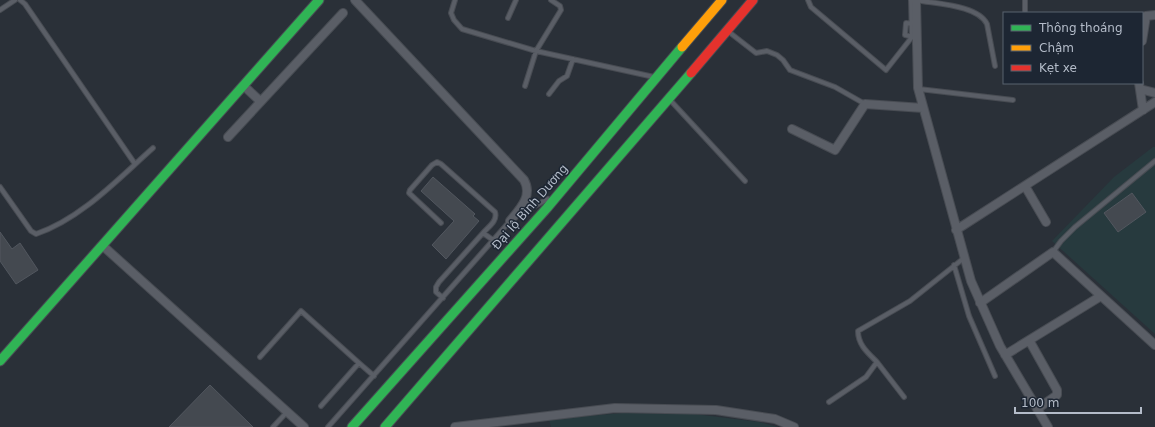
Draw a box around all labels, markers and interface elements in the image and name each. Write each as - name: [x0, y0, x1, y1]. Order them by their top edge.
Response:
- legend: [1003, 12, 1143, 84]
- text: Thông thoáng: [1038, 21, 1123, 35]
- text: Chậm: [1039, 41, 1074, 55]
- text: Kẹt xe: [1039, 61, 1077, 75]
- street label: Đại lộ Bình Dương: [489, 162, 571, 252]
- scale bar: [1015, 389, 1141, 415]
- text: 100 m: [1021, 396, 1059, 410]

